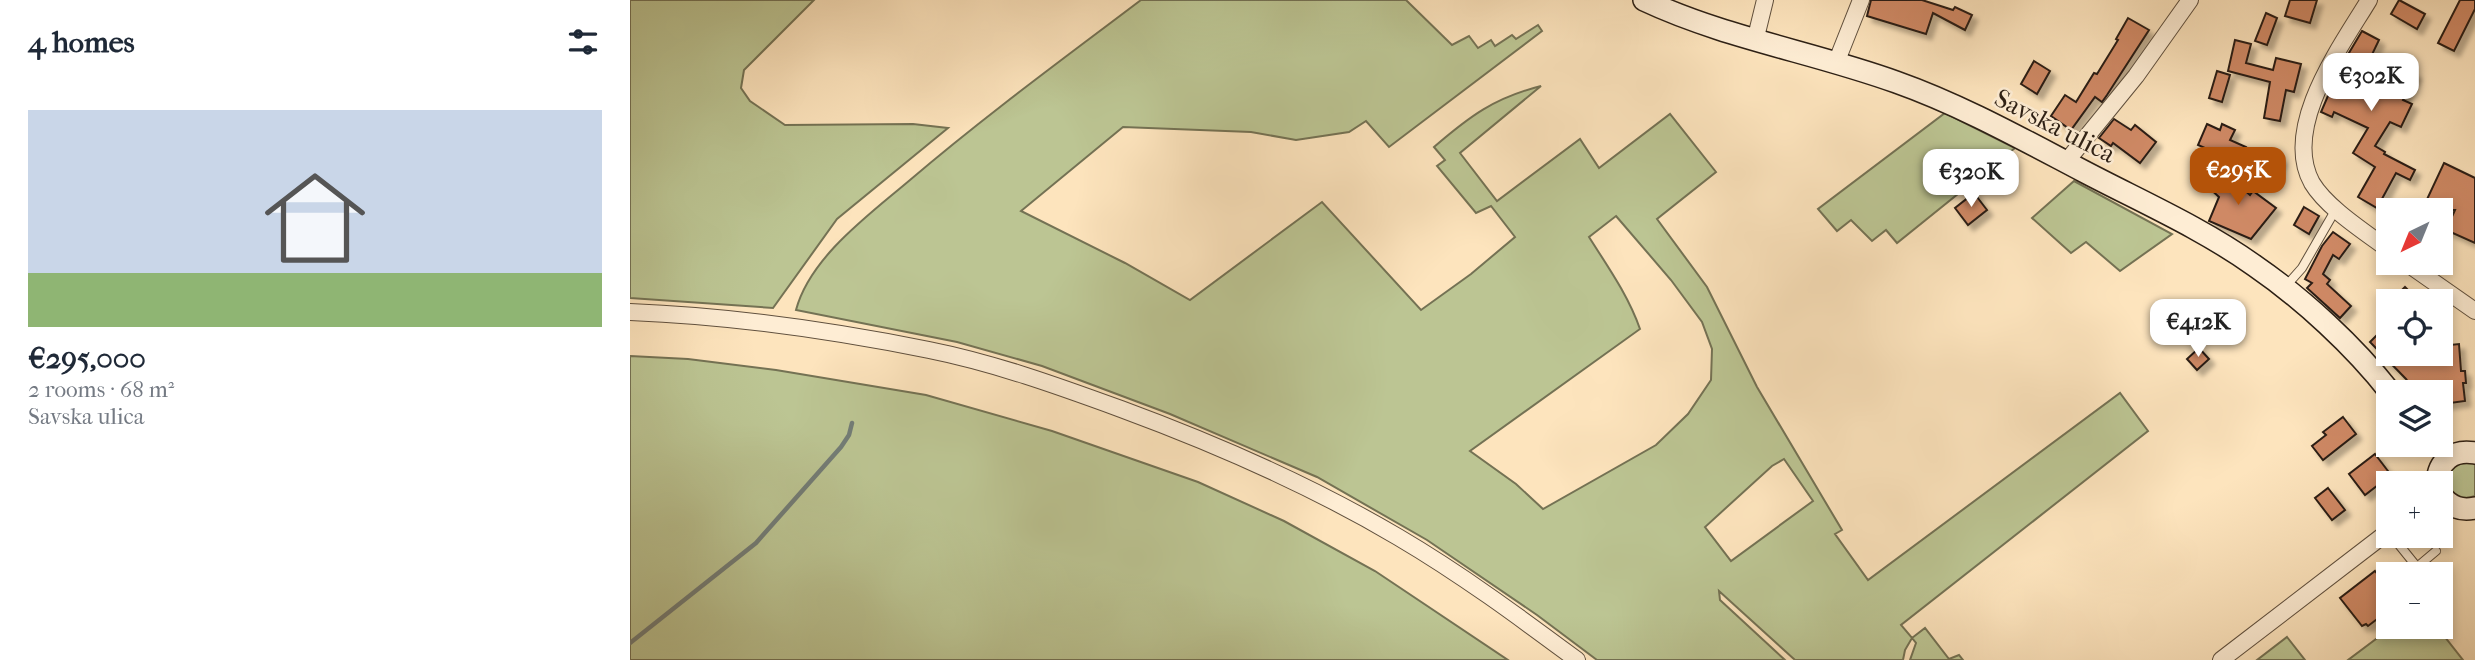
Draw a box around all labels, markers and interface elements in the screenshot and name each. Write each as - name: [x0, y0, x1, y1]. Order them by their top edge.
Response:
- icon: filters: [564, 23, 602, 61]
- text: 4 homes: [28, 25, 135, 60]
- pin: €302K: [2322, 54, 2420, 113]
- text: €302K: [2339, 62, 2403, 89]
- street label: Savska ulica: [1989, 82, 2121, 170]
- pin: €295K: [2189, 148, 2287, 207]
- pin: €320K: [1922, 150, 2020, 209]
- icon: home: [252, 155, 378, 281]
- text: €295K: [2206, 156, 2270, 183]
- text: €320K: [1939, 158, 2003, 185]
- north arrow: [2376, 198, 2454, 275]
- map controls: [2376, 198, 2453, 639]
- button: locate: [2376, 289, 2453, 366]
- pin: €412K: [2149, 300, 2247, 359]
- text: €412K: [2166, 308, 2230, 335]
- text: €295,000: [28, 341, 146, 376]
- text: 2 rooms · 68 m²: [28, 376, 174, 403]
- button: layers: [2376, 380, 2453, 457]
- text: Savska ulica: [28, 403, 144, 430]
- button: +: [2376, 471, 2453, 548]
- button: −: [2376, 562, 2453, 639]

